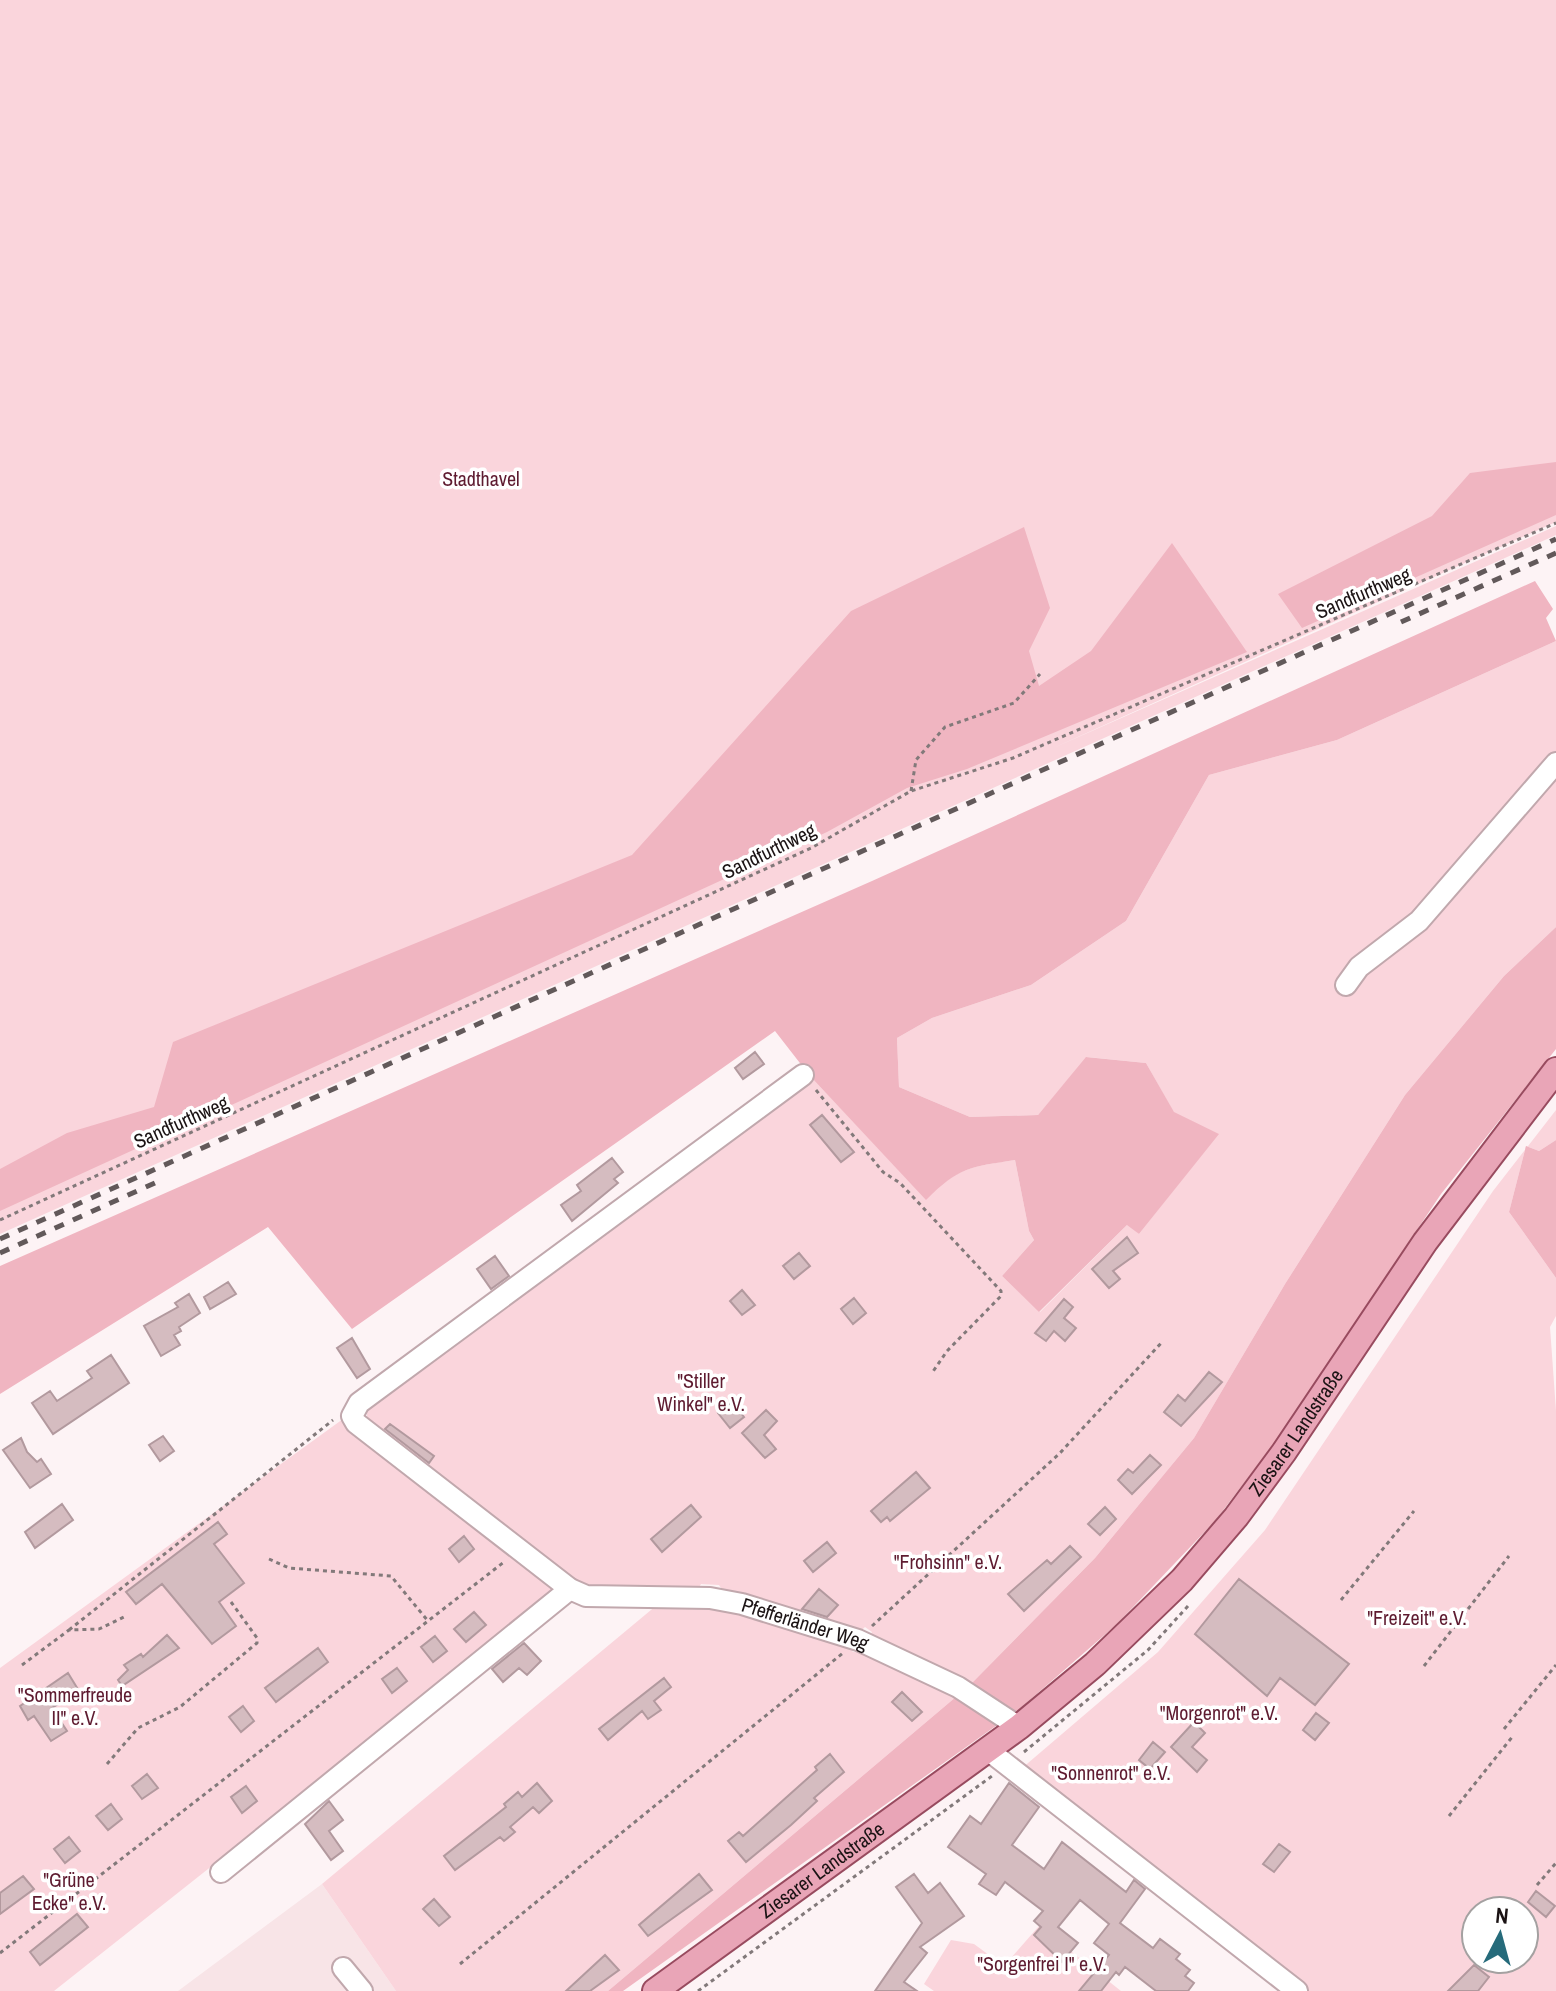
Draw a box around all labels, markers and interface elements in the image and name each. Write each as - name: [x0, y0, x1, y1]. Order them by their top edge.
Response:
- park label: Stadthavel: [442, 465, 520, 492]
- street label: Sandfurthweg: [1311, 560, 1415, 625]
- street label: Sandfurthweg: [717, 816, 820, 885]
- street label: Sandfurthweg: [129, 1089, 233, 1154]
- street label: Ziesarer Landstraße: [1242, 1363, 1349, 1501]
- park label: "Stiller Winkel" e.V.: [657, 1367, 745, 1417]
- park label: "Frohsinn" e.V.: [894, 1548, 1002, 1575]
- street label: Pfefferländer Weg: [739, 1591, 874, 1656]
- park label: "Freizeit" e.V.: [1367, 1604, 1467, 1631]
- park label: "Sommerfreude II" e.V.: [18, 1681, 132, 1731]
- park label: "Morgenrot" e.V.: [1160, 1699, 1278, 1726]
- park label: "Sonnenrot" e.V.: [1051, 1759, 1171, 1786]
- street label: Ziesarer Landstraße: [753, 1815, 890, 1924]
- park label: "Grüne Ecke" e.V.: [32, 1866, 106, 1916]
- north arrow: [1460, 1895, 1540, 1975]
- text: N: [1494, 1900, 1510, 1931]
- park label: "Sorgenfrei I" e.V.: [977, 1950, 1107, 1977]

